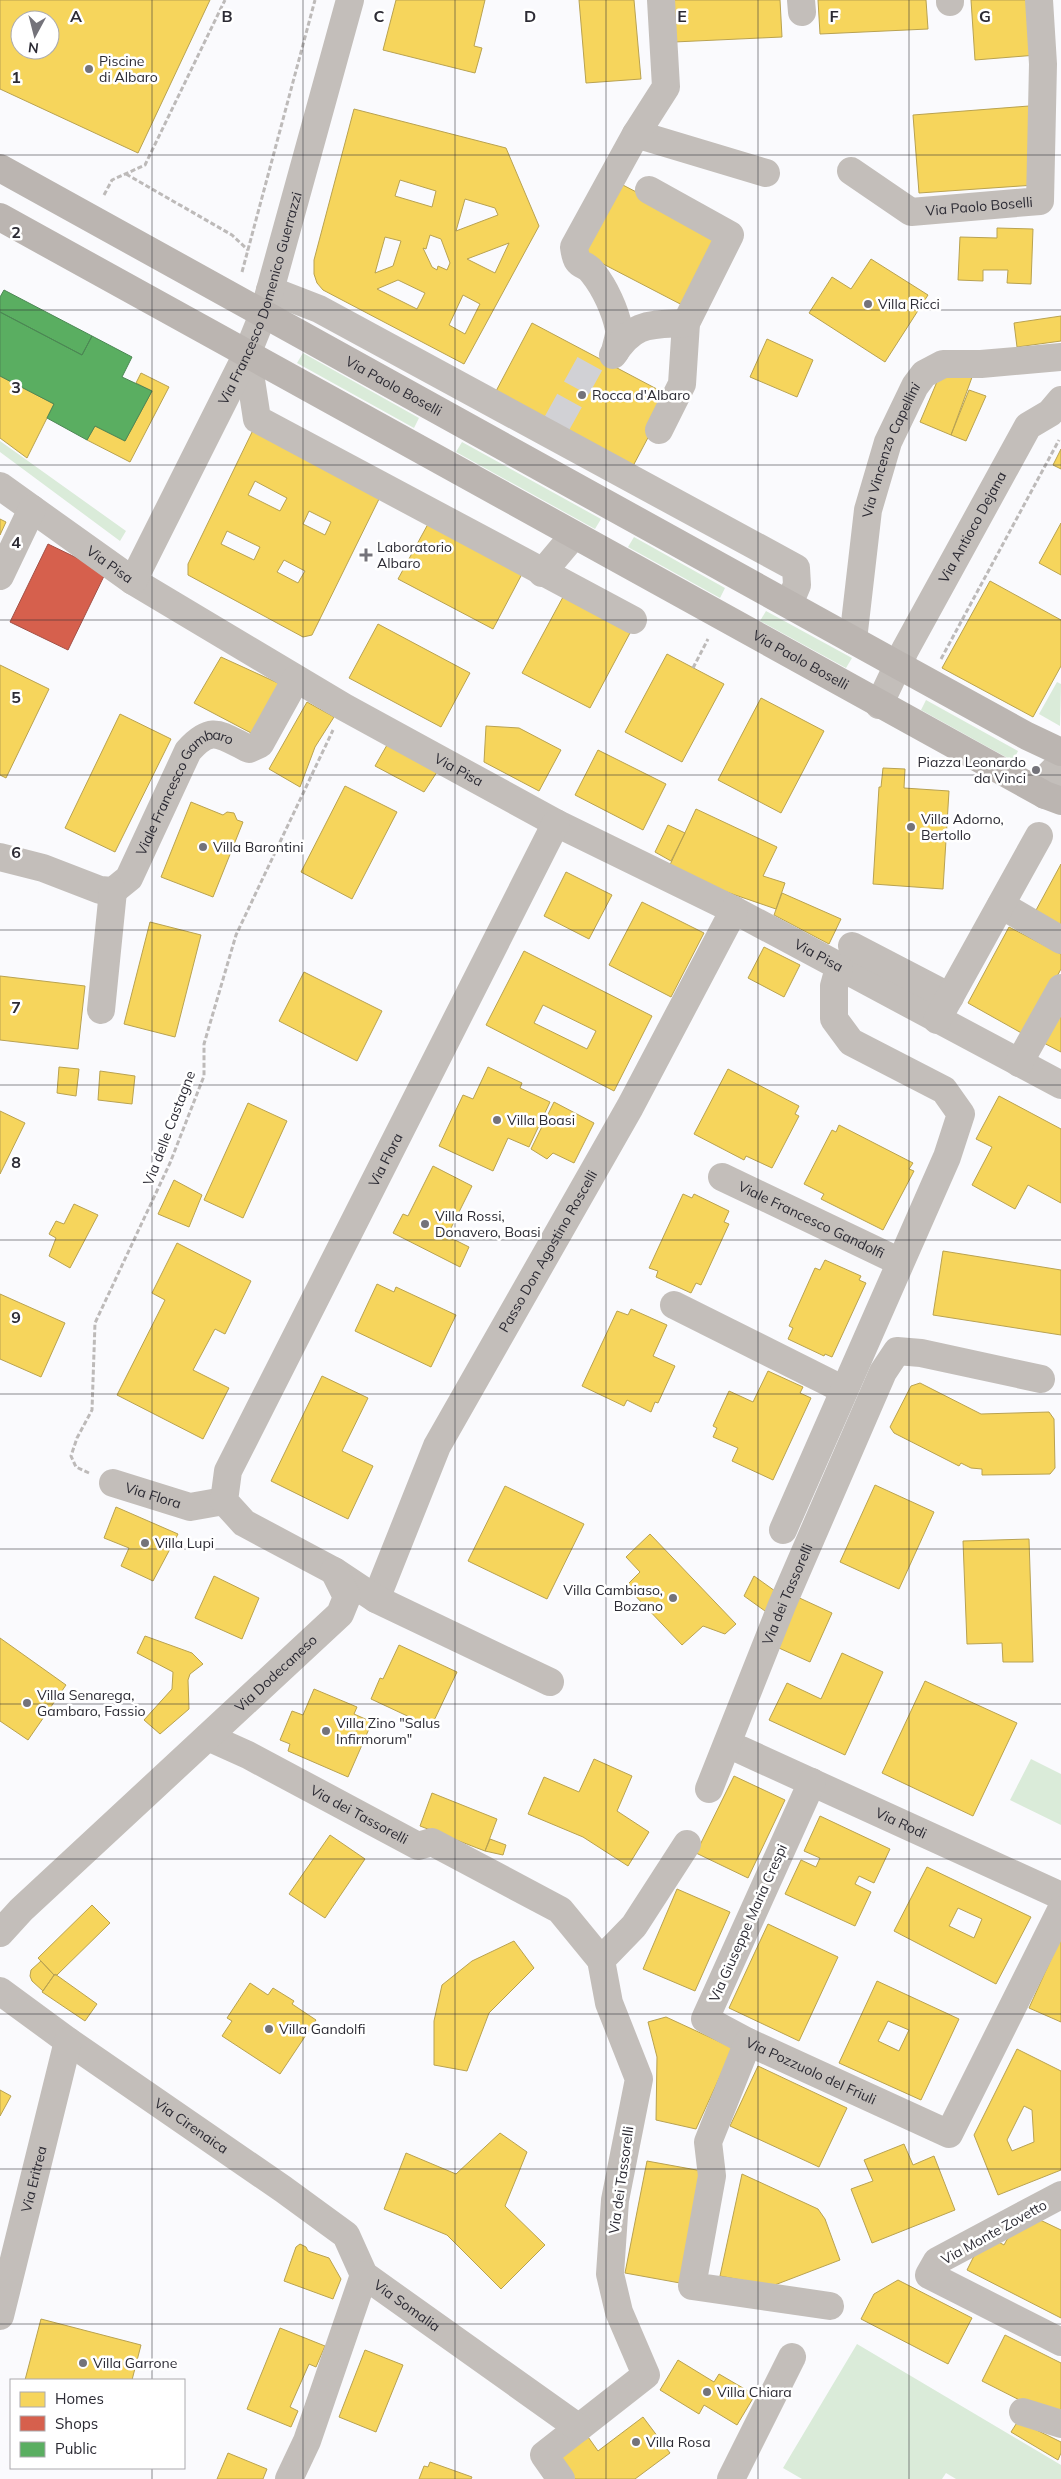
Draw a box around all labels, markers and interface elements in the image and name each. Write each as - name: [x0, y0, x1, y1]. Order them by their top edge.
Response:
- text: A: [70, 6, 82, 26]
- text: B: [221, 6, 233, 26]
- text: C: [374, 6, 385, 26]
- text: D: [524, 6, 536, 26]
- text: E: [677, 6, 687, 26]
- text: F: [829, 6, 839, 26]
- text: G: [979, 6, 991, 26]
- north arrow: [10, 10, 60, 60]
- text: N: [27, 38, 40, 57]
- place label: Piscine di Albaro: [99, 52, 158, 86]
- marker: Piscine di Albaro: [83, 63, 95, 75]
- text: 1: [11, 67, 21, 87]
- street label: Via Francesco Domenico Guerrazzi: [214, 190, 306, 408]
- street label: Via Paolo Boselli: [925, 193, 1033, 220]
- text: 2: [11, 222, 21, 242]
- place label: Villa Ricci: [878, 295, 940, 313]
- marker: Villa Ricci: [862, 298, 874, 310]
- street label: Via Paolo Boselli: [342, 352, 445, 420]
- text: 3: [11, 377, 21, 397]
- street label: Via Vincenzo Capellini: [858, 378, 924, 519]
- place label: Rocca d'Albaro: [592, 386, 690, 404]
- marker: Rocca d'Albaro: [576, 389, 588, 401]
- street label: Via Antioco Dejana: [935, 468, 1010, 586]
- text: 4: [11, 532, 21, 552]
- place label: Laboratorio Albaro: [377, 538, 452, 572]
- street label: Via Pisa: [83, 542, 137, 587]
- marker: Laboratorio Albaro: [359, 548, 373, 562]
- street label: Via Paolo Boselli: [749, 626, 852, 694]
- text: 5: [11, 687, 21, 707]
- street label: Viale Francesco Gambaro: [132, 725, 237, 858]
- street label: Via Pisa: [431, 749, 486, 790]
- place label: Piazza Leonardo da Vinci: [917, 753, 1026, 787]
- marker: Piazza Leonardo da Vinci: [1030, 764, 1042, 776]
- place label: Villa Adorno, Bertollo: [921, 810, 1004, 844]
- marker: Villa Adorno, Bertollo: [905, 821, 917, 833]
- place label: Villa Barontini: [213, 838, 304, 856]
- marker: Villa Barontini: [197, 841, 209, 853]
- text: 6: [11, 842, 21, 862]
- street label: Via Pisa: [791, 935, 846, 976]
- text: 7: [11, 997, 21, 1017]
- street label: Via delle Castagne: [139, 1068, 199, 1188]
- place label: Villa Boasi: [507, 1111, 575, 1129]
- marker: Villa Boasi: [491, 1114, 503, 1126]
- street label: Via Flora: [364, 1130, 407, 1190]
- text: 8: [11, 1152, 21, 1172]
- street label: Passo Don Agostino Roscelli: [495, 1167, 601, 1335]
- street label: Viale Francesco Gandolfi: [735, 1177, 887, 1262]
- place label: Villa Rossi, Donavero, Boasi: [435, 1207, 541, 1241]
- marker: Villa Rossi, Donavero, Boasi: [419, 1218, 431, 1230]
- text: 9: [11, 1307, 21, 1327]
- street label: Via Flora: [123, 1478, 183, 1513]
- place label: Villa Lupi: [155, 1534, 214, 1552]
- marker: Villa Lupi: [139, 1537, 151, 1549]
- street label: Via dei Tassorelli: [758, 1541, 817, 1648]
- place label: Villa Cambiaso, Bozano: [563, 1581, 663, 1615]
- marker: Villa Cambiaso, Bozano: [667, 1592, 679, 1604]
- street label: Via Dodecaneso: [231, 1631, 321, 1716]
- place label: Villa Senarega, Gambaro, Fassio: [37, 1686, 145, 1720]
- marker: Villa Senarega, Gambaro, Fassio: [21, 1697, 33, 1709]
- place label: Villa Zino "Salus Infirmorum": [336, 1714, 440, 1748]
- marker: Villa Zino "Salus Infirmorum": [320, 1725, 332, 1737]
- street label: Via dei Tassorelli: [307, 1781, 411, 1848]
- street label: Via Rodi: [873, 1804, 930, 1843]
- street label: Via Giuseppe Maria Crespi: [705, 1841, 791, 2005]
- place label: Villa Gandolfi: [279, 2020, 365, 2038]
- marker: Villa Gandolfi: [263, 2023, 275, 2035]
- street label: Via Pozzuolo del Friuli: [743, 2033, 879, 2108]
- street label: Via Cirenaica: [151, 2094, 232, 2158]
- street label: Via dei Tassorelli: [605, 2125, 637, 2235]
- street label: Via Eritrea: [17, 2144, 51, 2214]
- street label: Via Monte Zovetto: [938, 2196, 1050, 2268]
- street label: Via Somalia: [370, 2276, 444, 2335]
- place label: Villa Garrone: [93, 2354, 177, 2372]
- marker: Villa Garrone: [77, 2357, 89, 2369]
- legend: [10, 2379, 185, 2469]
- place label: Villa Chiara: [717, 2383, 792, 2401]
- marker: Villa Chiara: [701, 2386, 713, 2398]
- text: Homes: [55, 2389, 104, 2408]
- text: Shops: [55, 2414, 98, 2433]
- place label: Villa Rosa: [646, 2433, 711, 2451]
- marker: Villa Rosa: [630, 2436, 642, 2448]
- text: Public: [55, 2439, 97, 2458]

